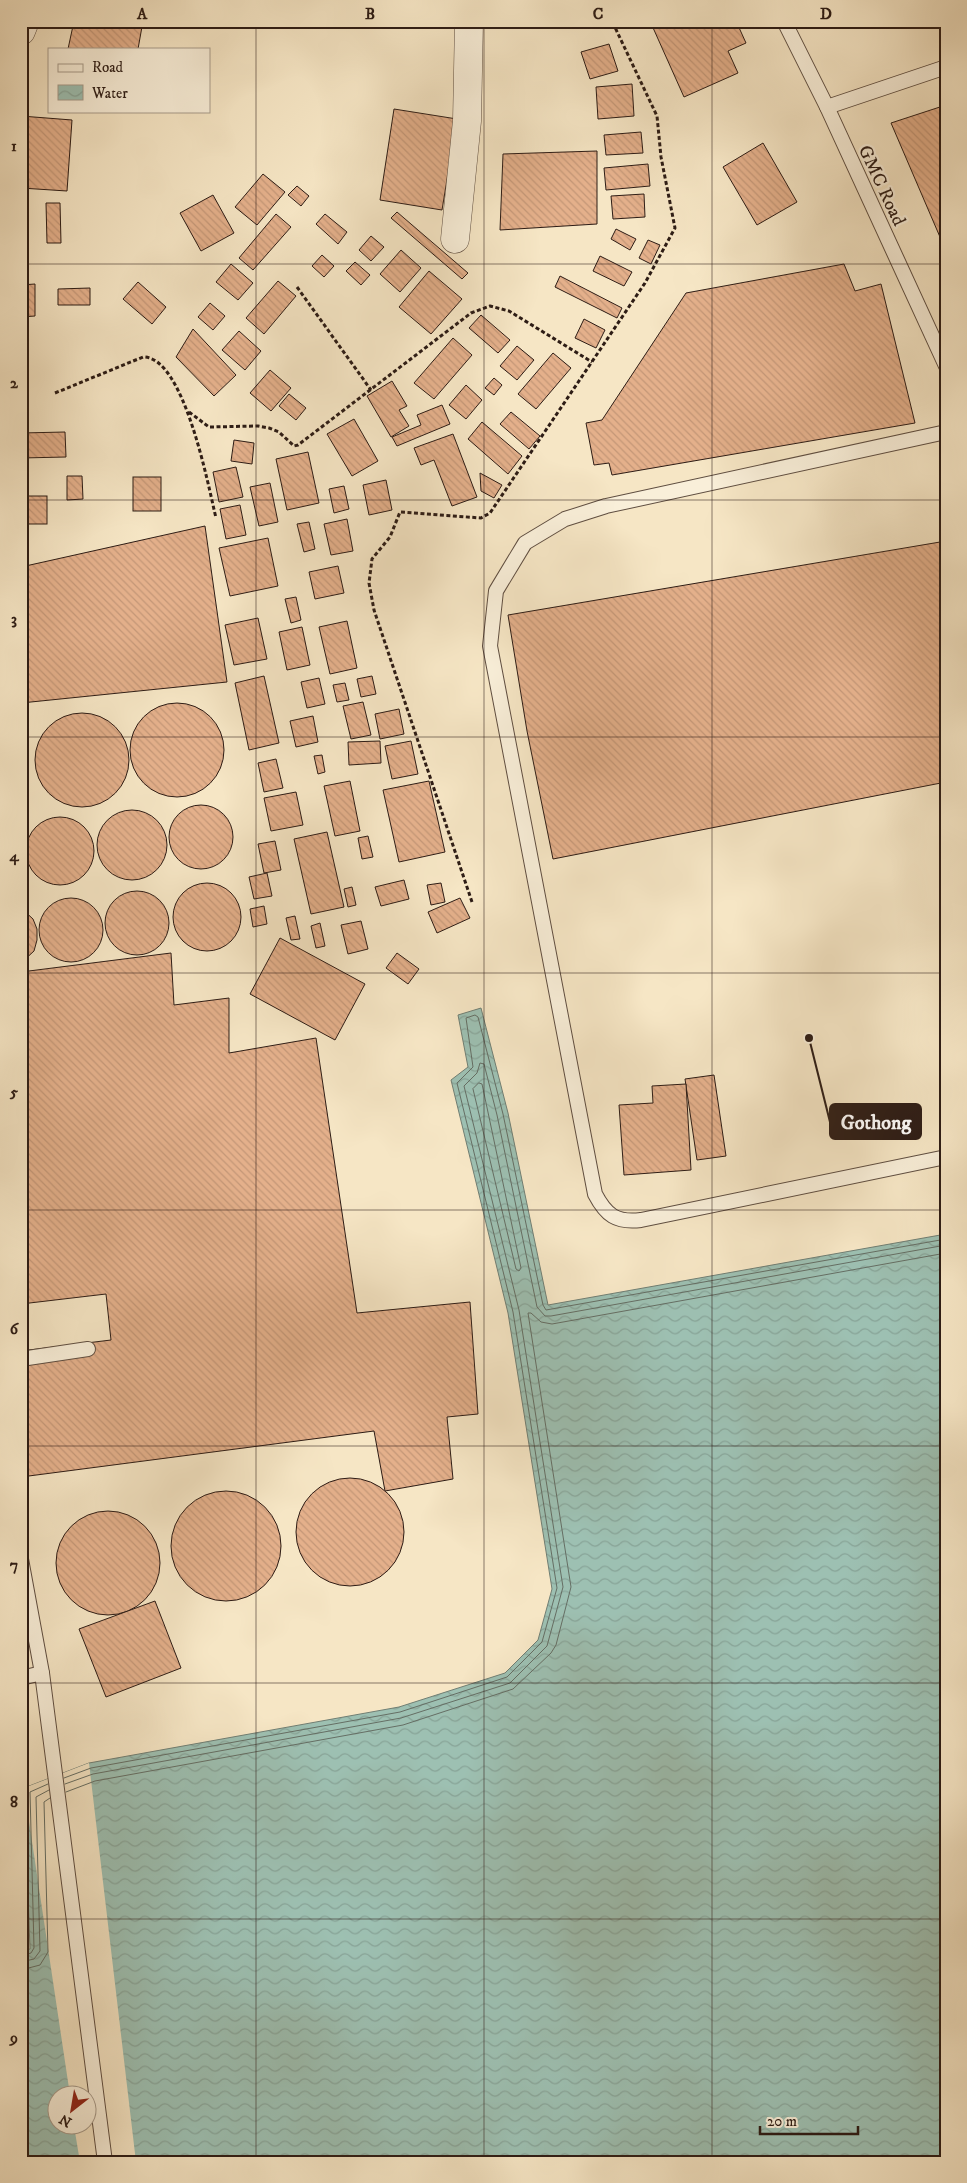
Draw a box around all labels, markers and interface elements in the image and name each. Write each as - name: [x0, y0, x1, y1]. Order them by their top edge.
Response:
- text: A: [136, 4, 148, 24]
- text: B: [365, 4, 375, 24]
- text: C: [593, 4, 603, 24]
- text: D: [820, 4, 832, 24]
- legend: [48, 48, 210, 112]
- text: Road: [92, 58, 124, 77]
- text: Water: [91, 84, 128, 103]
- text: 1: [11, 136, 17, 156]
- street label: GMC Road: [853, 142, 911, 230]
- text: 2: [10, 373, 19, 393]
- text: 3: [11, 609, 17, 629]
- text: 4: [8, 846, 19, 866]
- text: 5: [9, 1082, 18, 1102]
- callout: Gothong: [830, 1104, 921, 1139]
- text: Gothong: [841, 1111, 912, 1136]
- text: 6: [10, 1319, 20, 1339]
- text: 7: [10, 1555, 18, 1575]
- text: 8: [10, 1792, 18, 1812]
- text: 9: [9, 2028, 18, 2048]
- north arrow: [48, 2086, 98, 2136]
- scale bar: [760, 2103, 857, 2135]
- text: N: [56, 2109, 75, 2131]
- text: 20 m: [767, 2112, 797, 2131]

